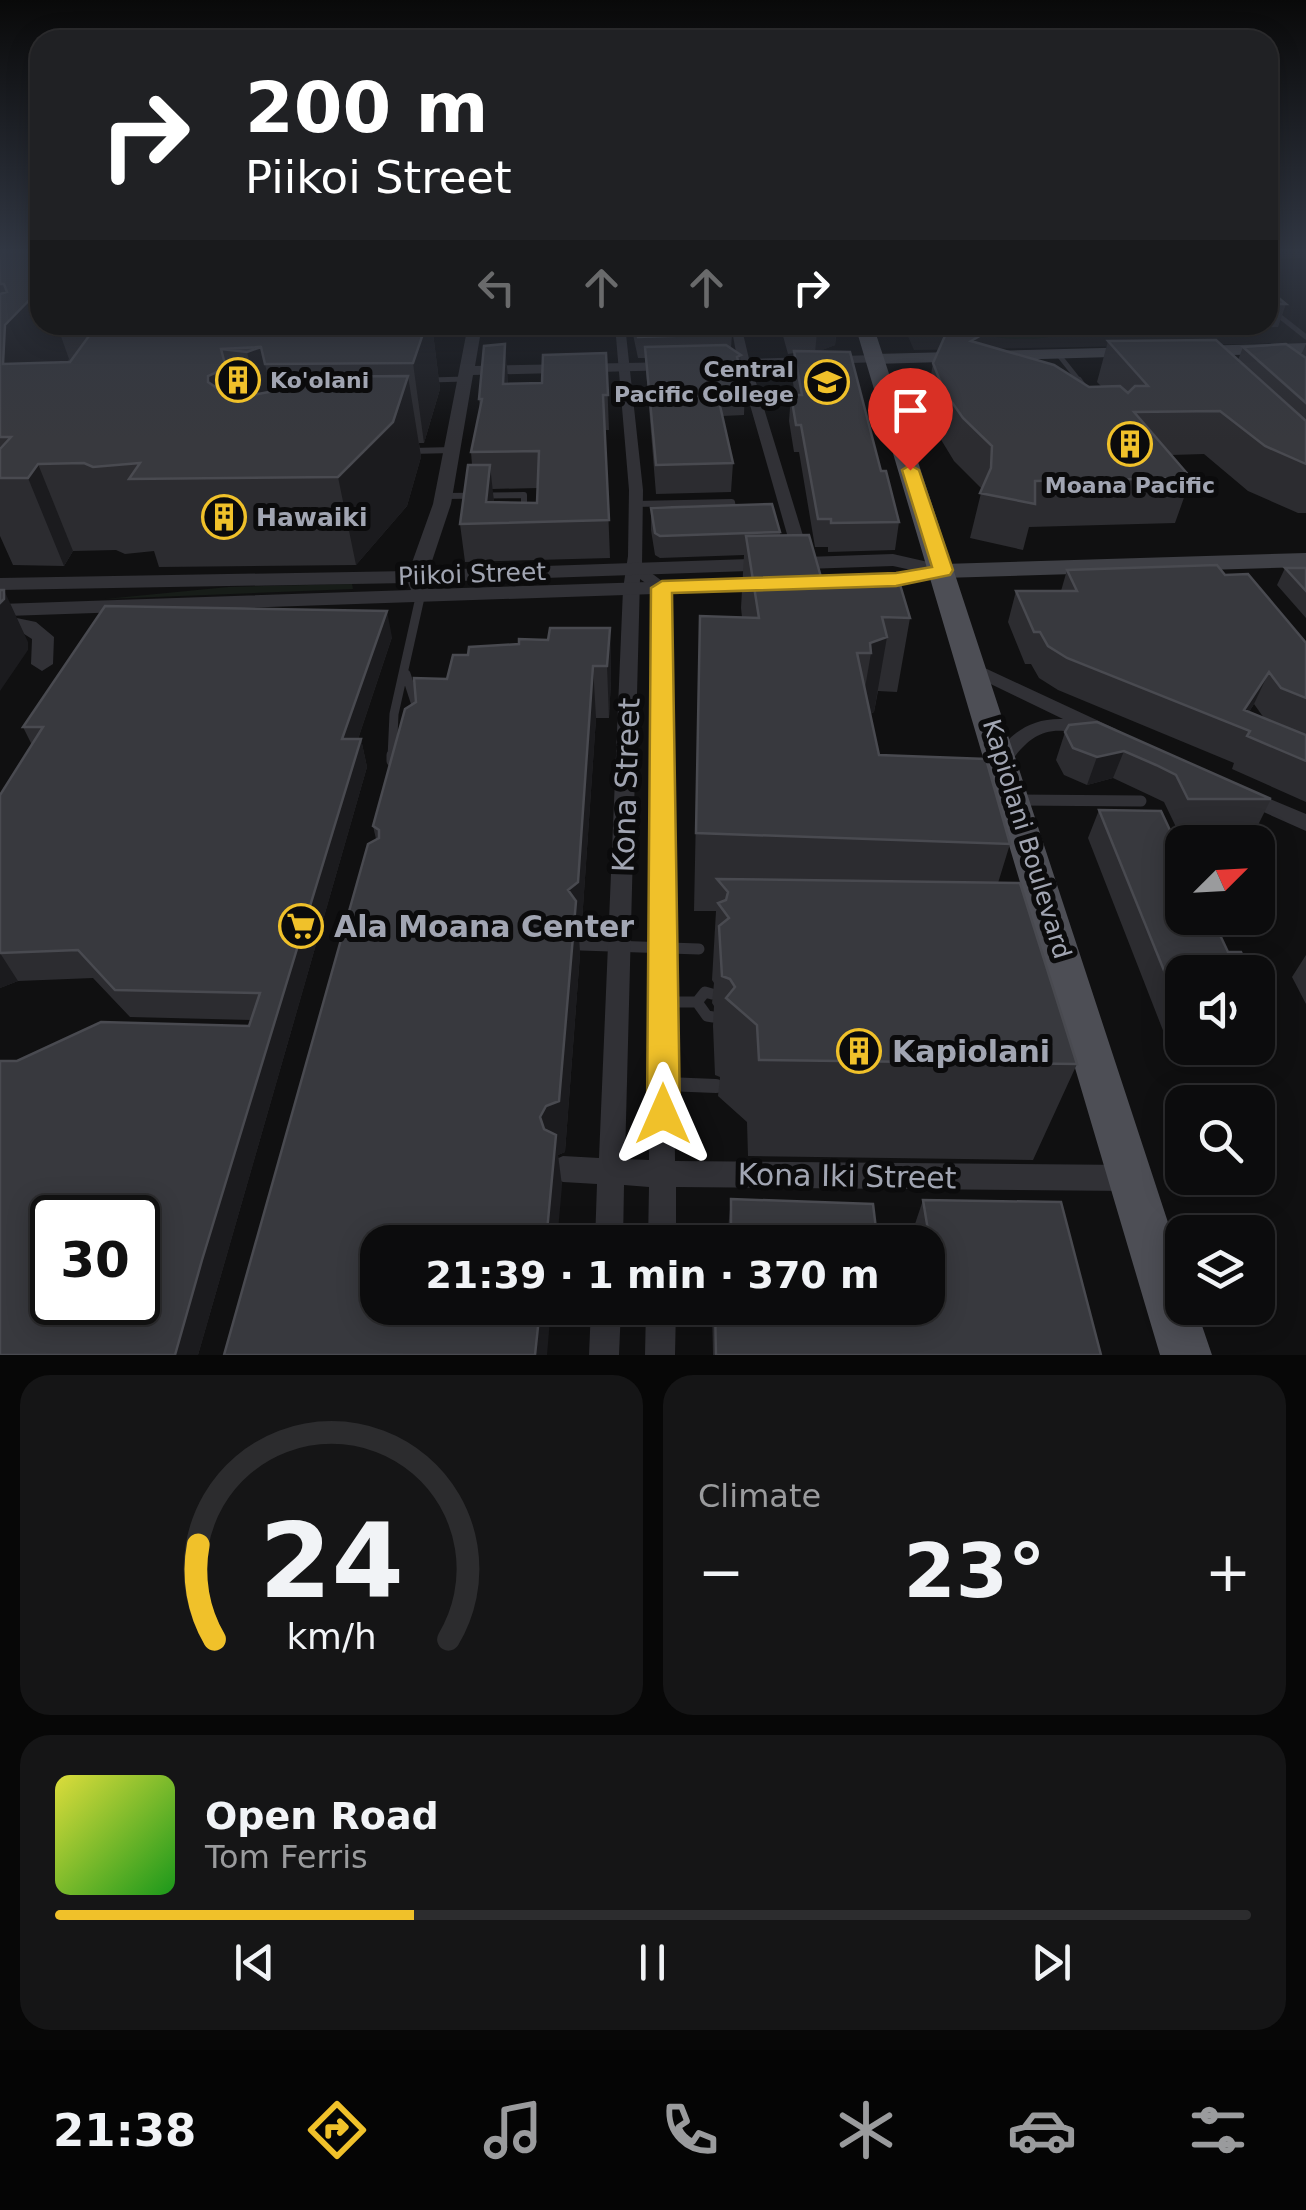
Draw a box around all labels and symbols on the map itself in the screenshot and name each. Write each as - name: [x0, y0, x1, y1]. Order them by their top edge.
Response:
- building icon: Ko'olani: [215, 357, 261, 403]
- place label: Central Pacific College: [614, 357, 794, 407]
- school or university icon: Central Pacific College: [804, 359, 850, 405]
- place label: Ko'olani: [270, 368, 369, 393]
- pin: [868, 368, 953, 471]
- building icon: Moana Pacific: [1107, 421, 1153, 467]
- place label: Moana Pacific: [1045, 473, 1215, 498]
- building icon: Hawaiki: [201, 494, 247, 540]
- place label: Hawaiki: [256, 503, 368, 532]
- street label: Piikoi Street: [397, 557, 547, 591]
- street label: Kona Street: [605, 697, 647, 873]
- street label: Kapiolani Boulevard: [977, 716, 1077, 962]
- north arrow: [1165, 825, 1275, 935]
- supermarket icon: Ala Moana Center: [278, 903, 324, 949]
- place label: Ala Moana Center: [334, 909, 634, 944]
- building icon: Kapiolani: [836, 1028, 882, 1074]
- place label: Kapiolani: [892, 1034, 1050, 1069]
- position arrow: [611, 1062, 715, 1166]
- street label: Kona Iki Street: [737, 1157, 957, 1195]
- speed limit sign: 30: [30, 1195, 160, 1325]

